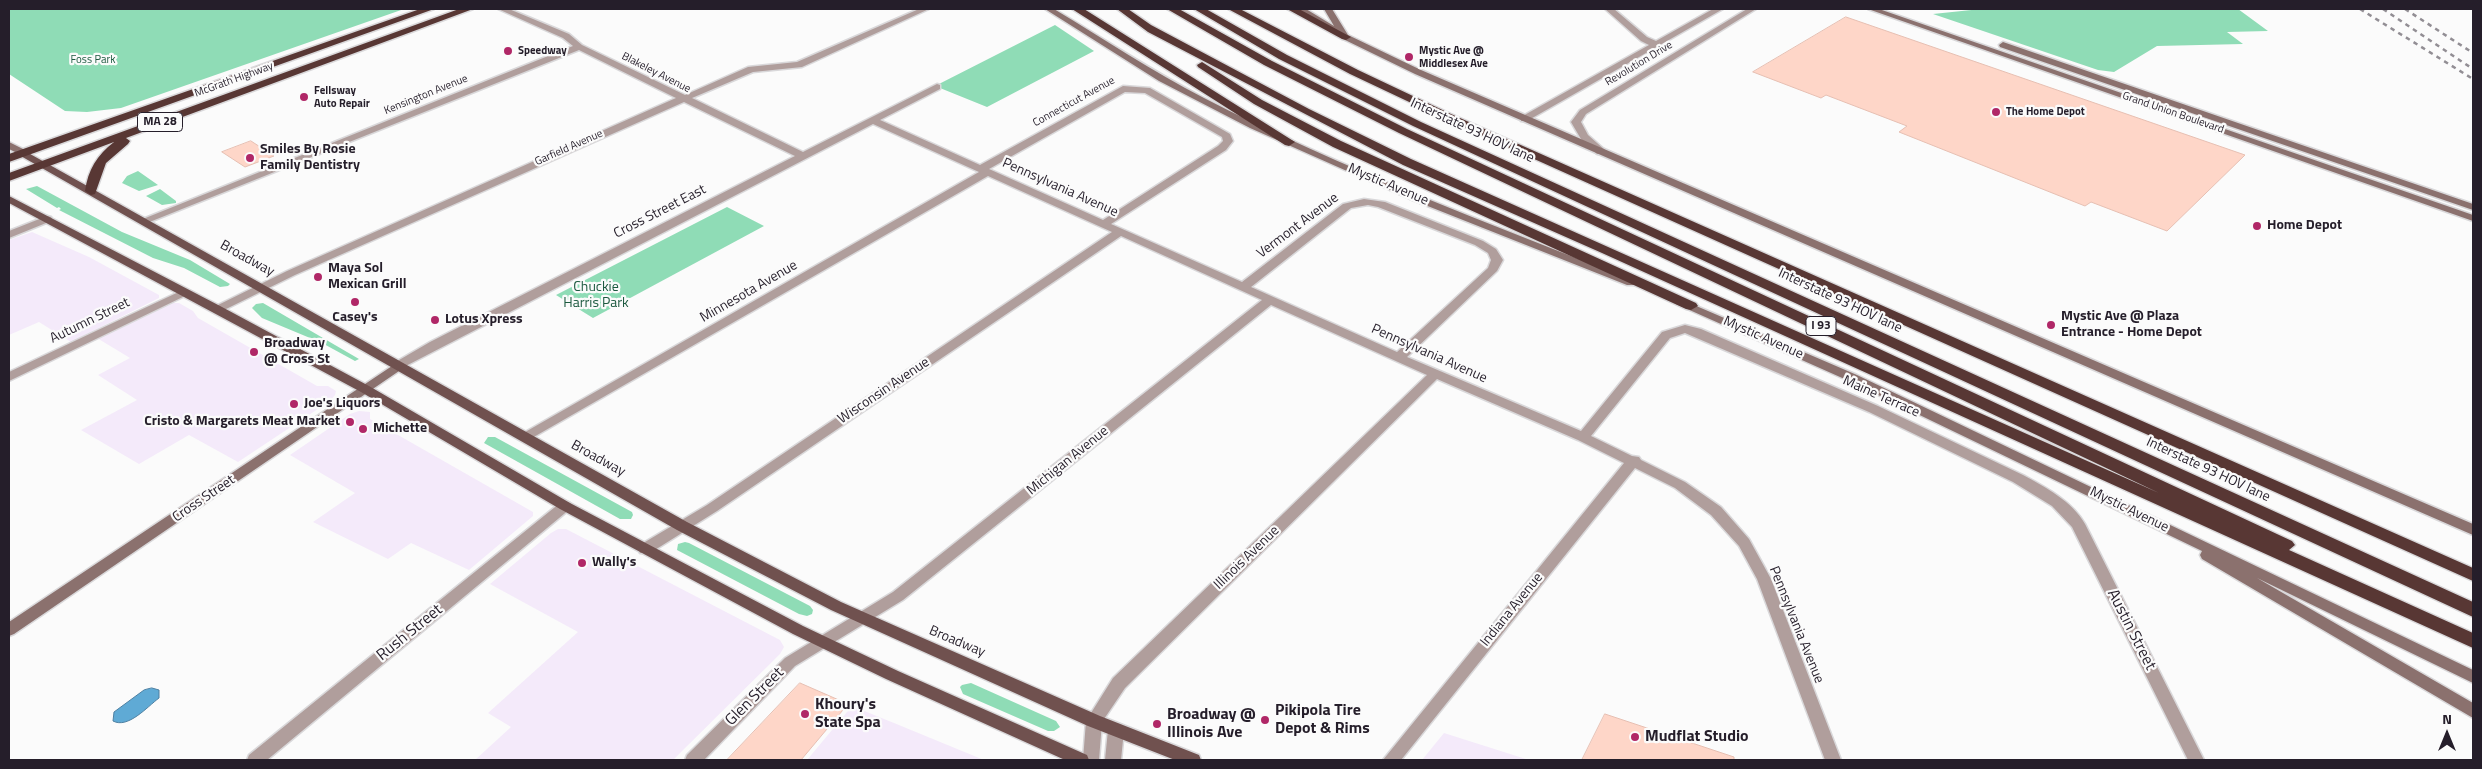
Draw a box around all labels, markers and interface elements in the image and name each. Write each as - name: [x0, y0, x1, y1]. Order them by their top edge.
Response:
- street label: Revolution Drive: [1603, 39, 1675, 89]
- place label: Speedway: [518, 44, 567, 58]
- place label: Mystic Ave @ Middlesex Ave: [1419, 44, 1488, 70]
- marker: Speedway: [502, 45, 514, 57]
- street label: Blakeley Avenue: [619, 50, 693, 96]
- marker: Mystic Ave @ Middlesex Ave: [1403, 51, 1415, 63]
- park label: Foss Park: [70, 53, 116, 67]
- street label: McGrath Highway: [193, 60, 275, 100]
- street label: Kensington Avenue: [382, 72, 470, 118]
- street label: Connecticut Avenue: [1031, 74, 1117, 130]
- place label: Fellsway Auto Repair: [314, 84, 370, 110]
- street label: Grand Union Boulevard: [2121, 89, 2225, 137]
- marker: Fellsway Auto Repair: [298, 91, 310, 103]
- street label: Interstate 93 HOV lane: [1407, 95, 1537, 167]
- place label: The Home Depot: [2006, 105, 2085, 119]
- marker: The Home Depot: [1990, 106, 2002, 118]
- road number: MA 28: [138, 112, 182, 132]
- street label: Garfield Avenue: [533, 127, 605, 169]
- place label: Smiles By Rosie Family Dentistry: [260, 142, 360, 174]
- marker: Smiles By Rosie Family Dentistry: [244, 152, 256, 164]
- street label: Pennsylvania Avenue: [1000, 155, 1120, 221]
- street label: Mystic Avenue: [1345, 160, 1431, 210]
- street label: Cross Street East: [611, 182, 709, 242]
- street label: Vermont Avenue: [1254, 190, 1342, 262]
- place label: Home Depot: [2267, 218, 2342, 234]
- marker: Home Depot: [2251, 220, 2263, 232]
- street label: Broadway: [217, 237, 277, 281]
- street label: Minnesota Avenue: [697, 257, 801, 327]
- place label: Maya Sol Mexican Grill: [328, 261, 406, 294]
- street label: Interstate 93 HOV lane: [1775, 265, 1905, 337]
- marker: Maya Sol Mexican Grill: [312, 271, 324, 283]
- park label: Chuckie Harris Park: [563, 280, 629, 312]
- street label: Autumn Street: [47, 294, 133, 348]
- marker: Casey's: [349, 296, 361, 308]
- place label: Mystic Ave @ Plaza Entrance - Home Depot: [2061, 309, 2202, 342]
- place label: Casey's: [332, 310, 378, 326]
- place label: Lotus Xpress: [445, 312, 523, 328]
- street label: Mystic Avenue: [1720, 313, 1806, 363]
- marker: Lotus Xpress: [429, 314, 441, 326]
- road number: I 93: [1806, 316, 1836, 336]
- marker: Mystic Ave @ Plaza Entrance - Home Depot: [2045, 319, 2057, 331]
- street label: Pennsylvania Avenue: [1369, 321, 1489, 387]
- place label: Broadway @ Cross St: [264, 336, 330, 368]
- marker: Broadway @ Cross St: [248, 346, 260, 358]
- street label: Wisconsin Avenue: [835, 354, 933, 428]
- street label: Maine Terrace: [1840, 373, 1922, 421]
- place label: Joe's Liquors: [304, 396, 380, 412]
- marker: Joe's Liquors: [288, 398, 300, 410]
- place label: Cristo & Margarets Meat Market: [144, 414, 340, 430]
- marker: Cristo & Margarets Meat Market: [344, 416, 356, 428]
- place label: Michette: [373, 421, 427, 437]
- marker: Michette: [357, 423, 369, 435]
- street label: Michigan Avenue: [1024, 423, 1112, 499]
- street label: Interstate 93 HOV lane: [2143, 434, 2273, 506]
- street label: Broadway: [568, 437, 628, 481]
- street label: Cross Street: [170, 472, 238, 526]
- street label: Mystic Avenue: [2087, 484, 2171, 536]
- street label: Illinois Avenue: [1211, 523, 1283, 593]
- place label: Wally's: [592, 555, 636, 571]
- marker: Wally's: [576, 557, 588, 569]
- street label: Pennsylvania Avenue: [1765, 564, 1827, 686]
- street label: Indiana Avenue: [1477, 570, 1547, 650]
- street label: Austin Street: [2102, 586, 2160, 674]
- street label: Rush Street: [373, 601, 447, 665]
- street label: Broadway: [926, 623, 988, 661]
- street label: Glen Street: [722, 664, 788, 730]
- place label: Khoury's State Spa: [815, 695, 881, 733]
- place label: Pikipola Tire Depot & Rims: [1275, 701, 1370, 739]
- place label: Broadway @ Illinois Ave: [1167, 705, 1256, 743]
- marker: Khoury's State Spa: [799, 708, 811, 720]
- text: N: [2442, 708, 2452, 729]
- north arrow: [2422, 709, 2472, 759]
- marker: Pikipola Tire Depot & Rims: [1259, 714, 1271, 726]
- marker: Broadway @ Illinois Ave: [1151, 718, 1163, 730]
- place label: Mudflat Studio: [1645, 727, 1749, 747]
- marker: Mudflat Studio: [1629, 731, 1641, 743]

